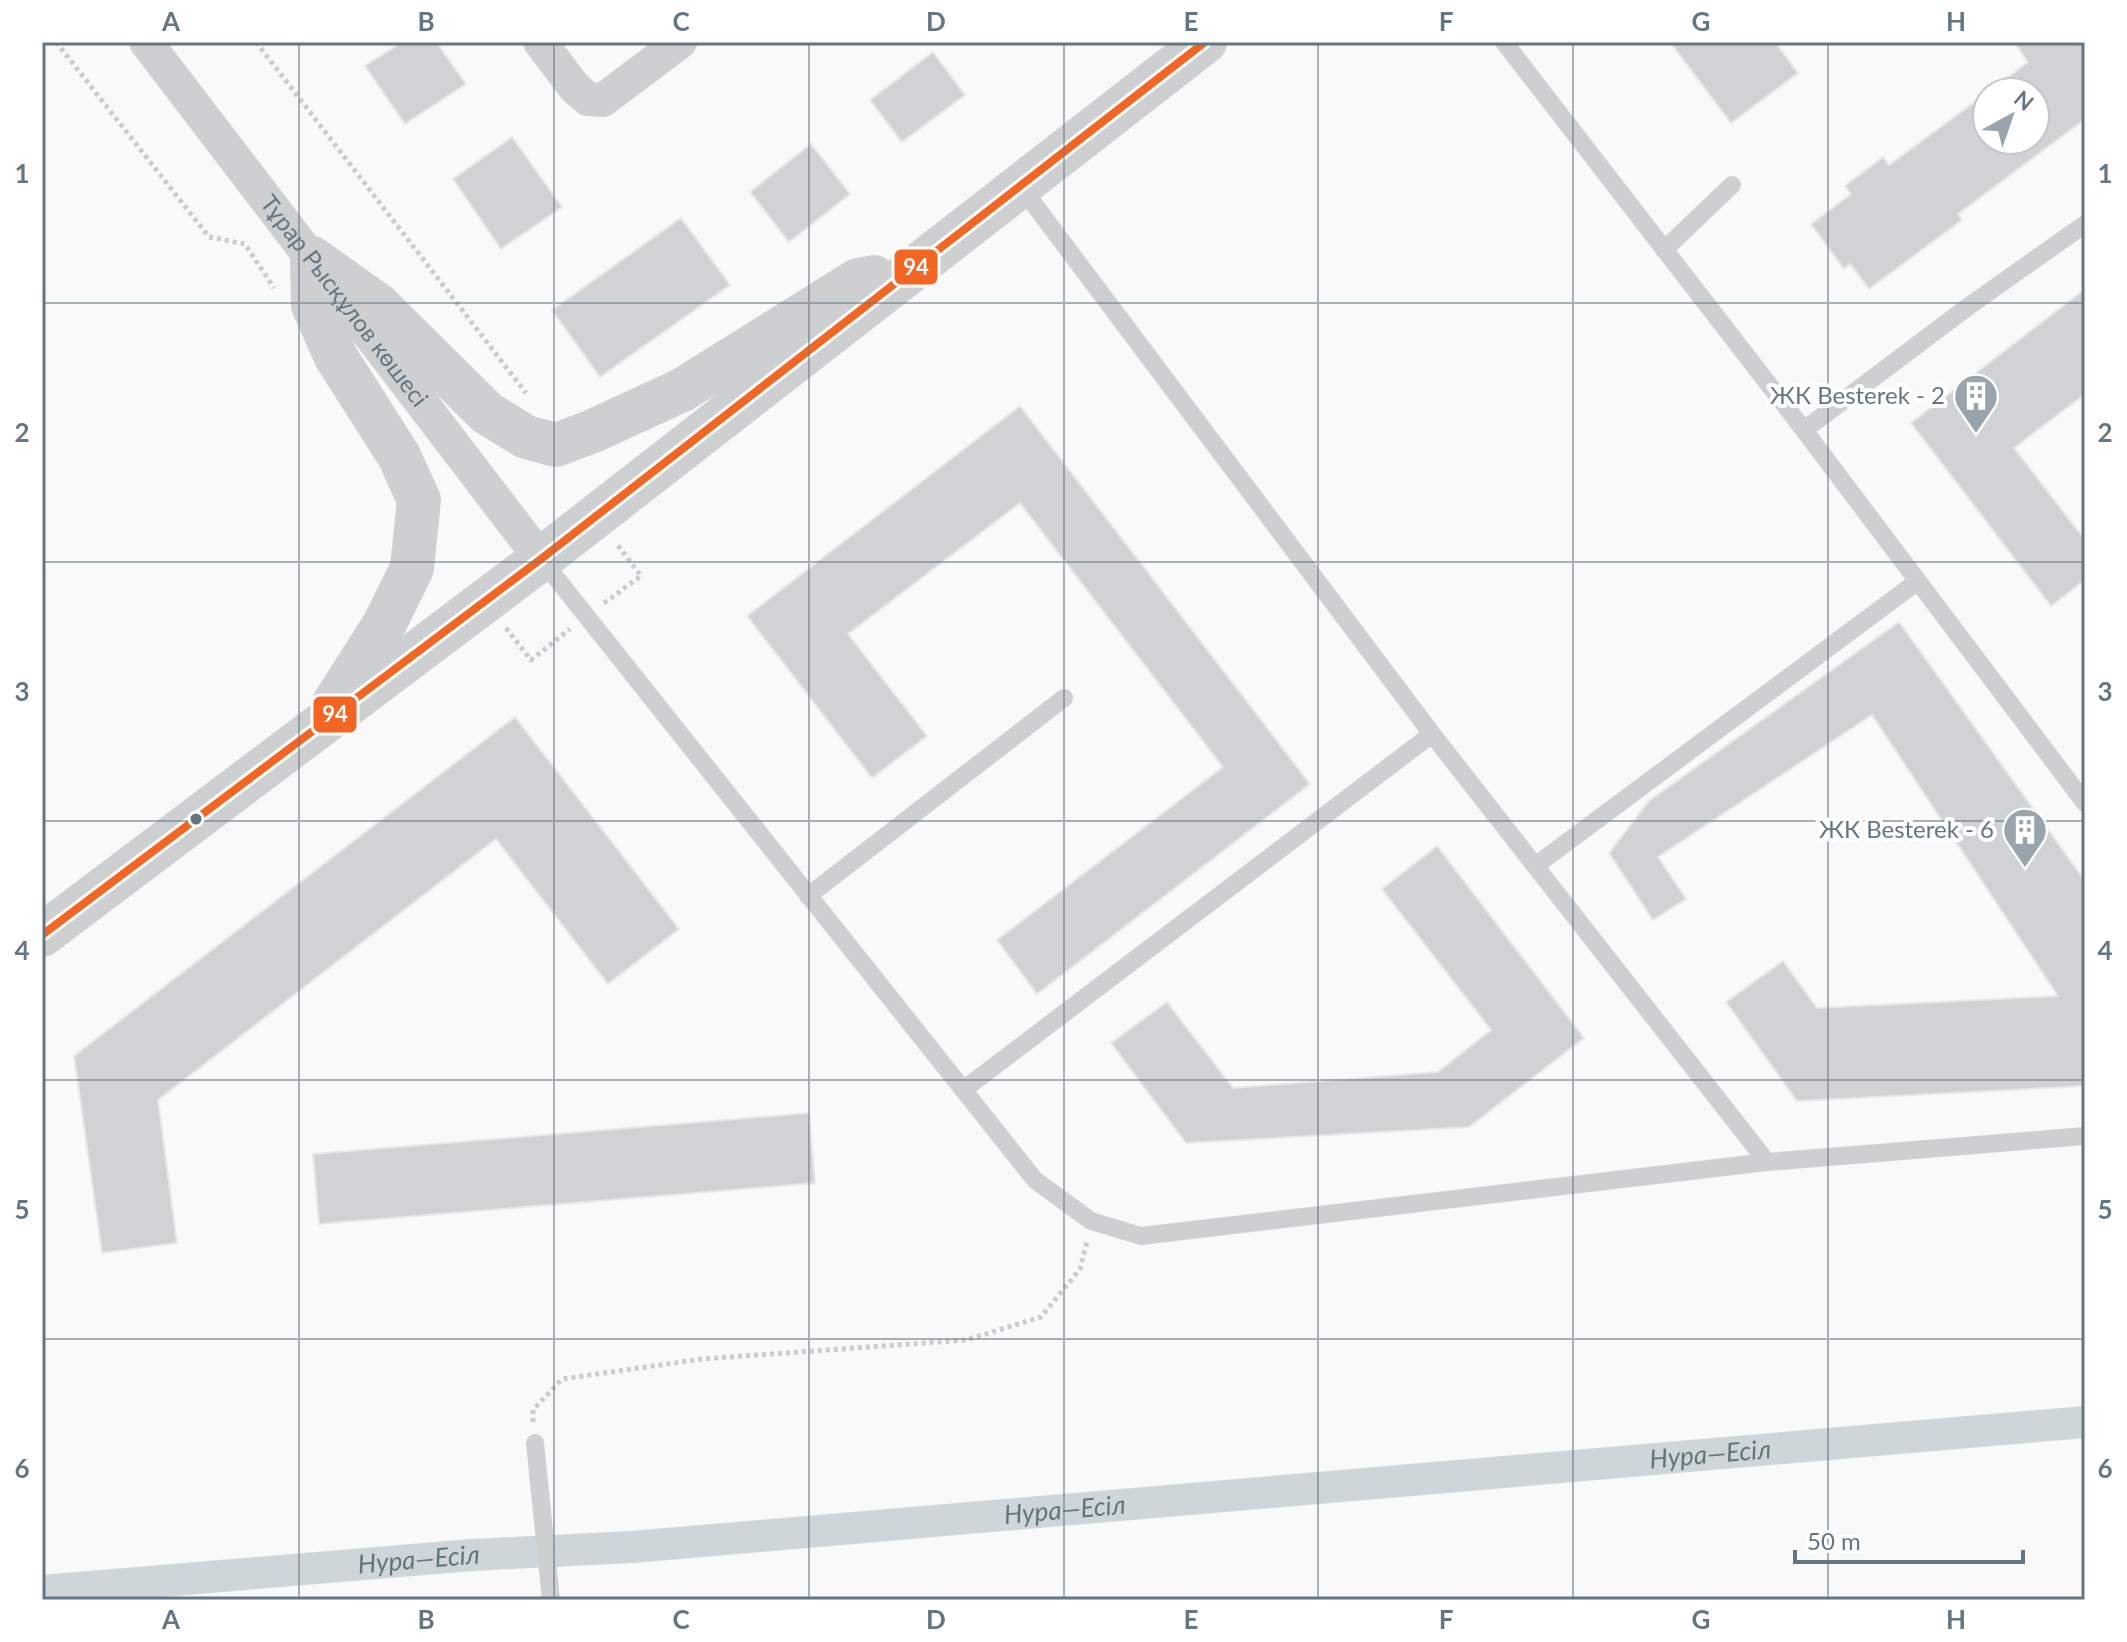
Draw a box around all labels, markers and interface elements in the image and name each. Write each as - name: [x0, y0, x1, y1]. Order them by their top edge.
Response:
- text: A: [161, 5, 181, 37]
- text: B: [417, 5, 435, 37]
- text: C: [672, 5, 690, 37]
- text: D: [926, 5, 946, 37]
- text: E: [1184, 5, 1198, 37]
- text: F: [1439, 5, 1453, 37]
- text: G: [1692, 5, 1710, 37]
- text: H: [1946, 5, 1966, 37]
- north arrow: [1971, 76, 2051, 156]
- text: N: [2009, 85, 2039, 116]
- text: 1: [14, 157, 30, 189]
- text: 1: [2097, 157, 2113, 189]
- street label: Тұрар Рысқұлов көшесі: [255, 189, 435, 412]
- line badge: 94: [893, 248, 939, 286]
- text: 94: [903, 253, 929, 280]
- building icon: ЖК Besterek - 2: [1952, 372, 2000, 435]
- place label: ЖК Besterek - 2: [1770, 380, 1945, 409]
- text: 2: [14, 416, 30, 448]
- text: 2: [2097, 416, 2113, 448]
- text: 3: [14, 675, 30, 707]
- text: 3: [2097, 675, 2113, 707]
- line badge: 94: [312, 695, 358, 734]
- text: 94: [322, 700, 348, 727]
- building icon: ЖК Besterek - 6: [2001, 806, 2049, 869]
- unlabelled marker: [188, 811, 204, 827]
- place label: ЖК Besterek - 6: [1819, 814, 1994, 843]
- text: 4: [14, 934, 30, 966]
- text: 4: [2097, 934, 2113, 966]
- text: 5: [14, 1193, 30, 1225]
- text: 5: [2097, 1193, 2113, 1225]
- water label: Нура—Есіл: [1648, 1432, 1772, 1474]
- text: 6: [14, 1452, 30, 1484]
- text: 6: [2097, 1452, 2113, 1484]
- water label: Нура—Есіл: [1002, 1488, 1127, 1530]
- scale bar: [1795, 1514, 2023, 1564]
- text: 50 m: [1807, 1526, 1861, 1555]
- water label: Нура—Есіл: [356, 1538, 480, 1580]
- text: A: [161, 1603, 181, 1635]
- text: B: [417, 1603, 435, 1635]
- text: C: [672, 1603, 690, 1635]
- text: D: [926, 1603, 946, 1635]
- text: E: [1184, 1603, 1198, 1635]
- text: F: [1439, 1603, 1453, 1635]
- text: G: [1692, 1603, 1710, 1635]
- text: H: [1946, 1603, 1966, 1635]

